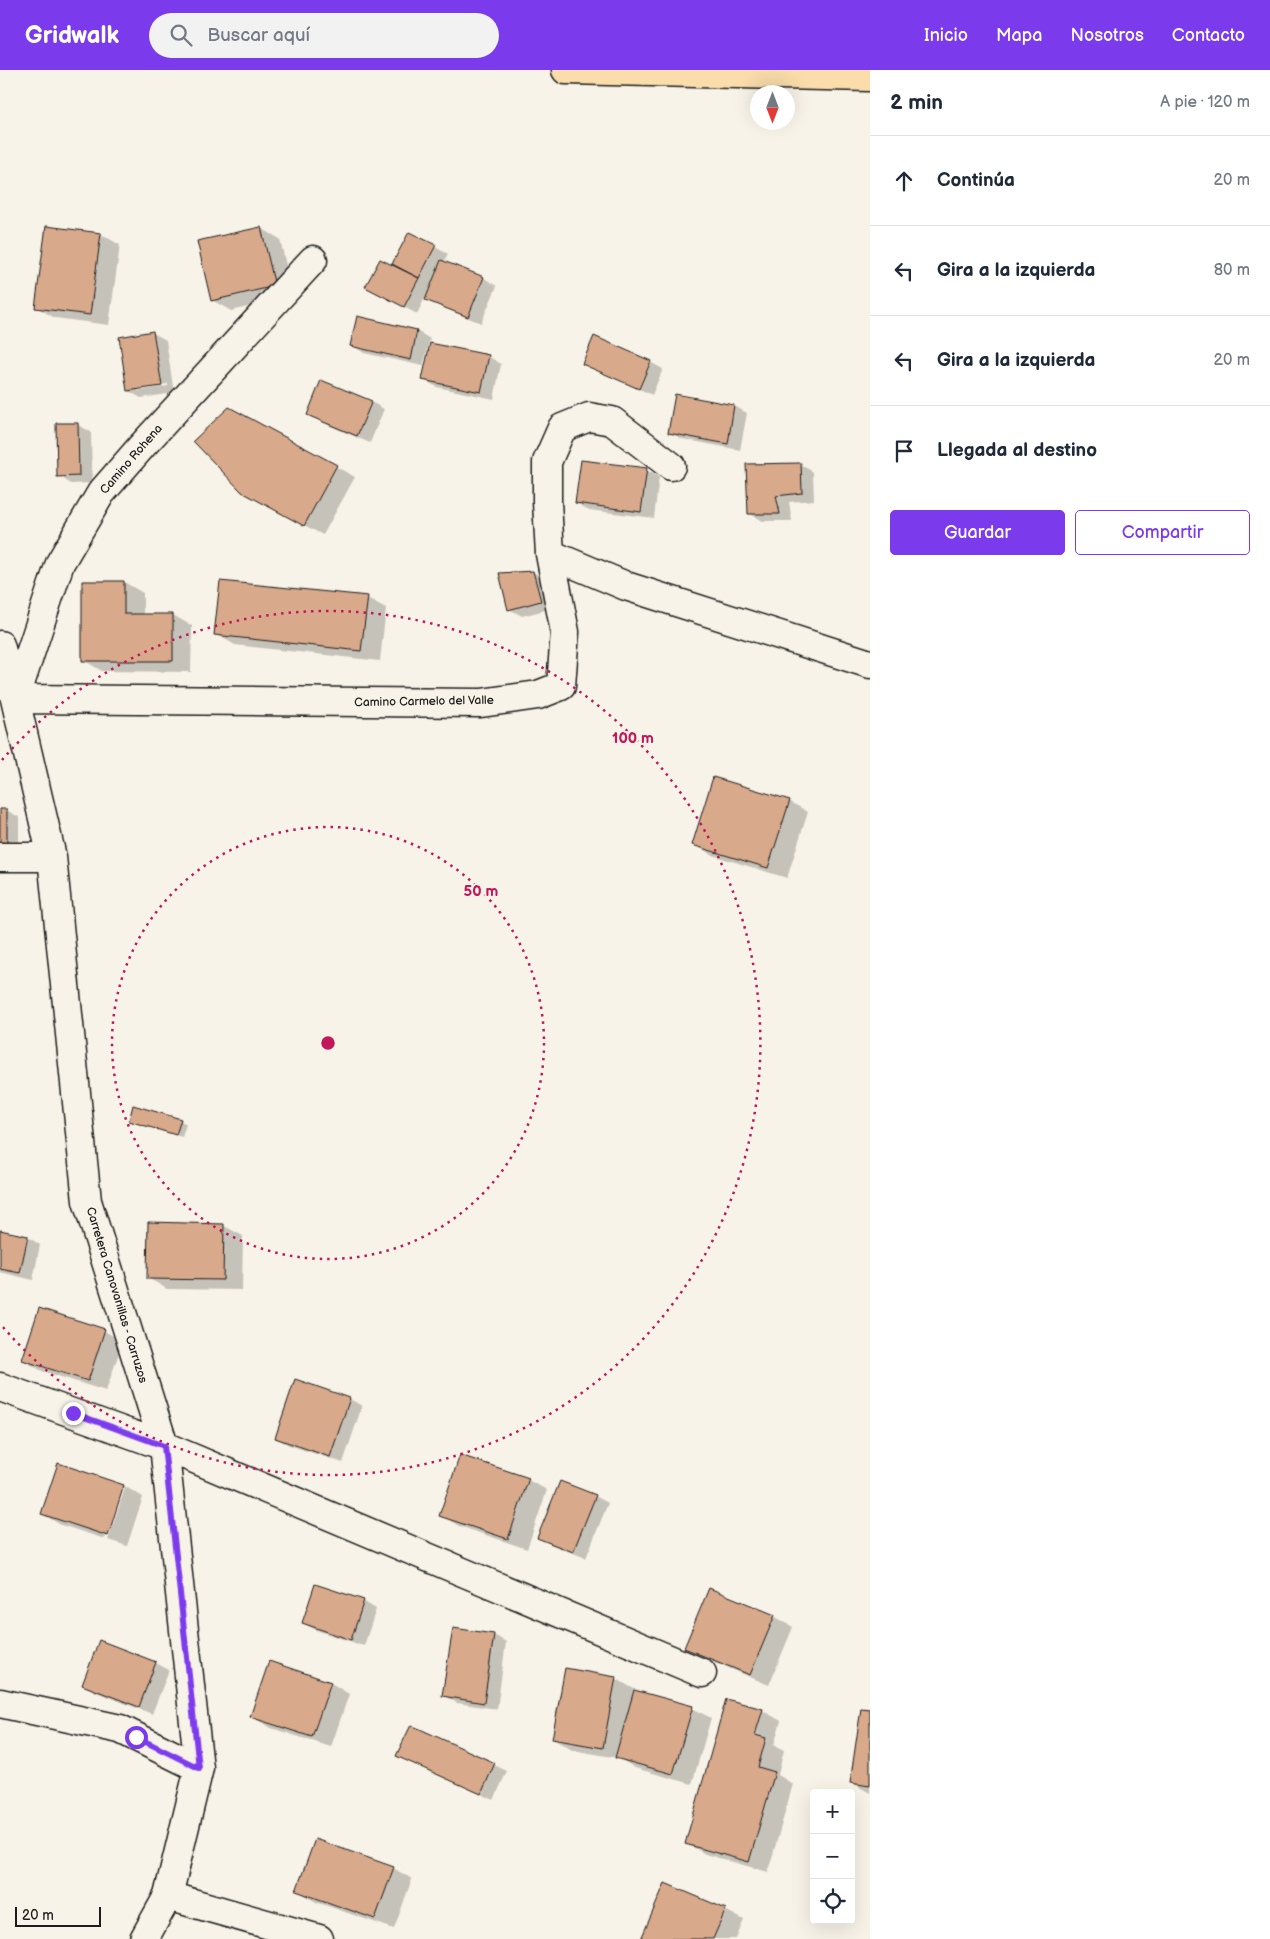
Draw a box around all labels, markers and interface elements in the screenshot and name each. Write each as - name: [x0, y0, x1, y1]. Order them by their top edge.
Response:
- search box: [149, 13, 499, 58]
- text: Gridwalk: [25, 21, 119, 50]
- icon: search: [167, 21, 195, 49]
- text: Buscar aquí: [207, 24, 310, 47]
- text: Inicio: [924, 25, 968, 46]
- text: Mapa: [996, 25, 1042, 46]
- text: Nosotros: [1070, 25, 1144, 46]
- text: Contacto: [1172, 25, 1245, 46]
- north arrow: [750, 85, 795, 130]
- text: 2 min: [890, 90, 943, 115]
- text: A pie · 120 m: [1160, 93, 1250, 112]
- icon: ahead: [890, 167, 918, 195]
- text: Continúa: [937, 169, 1015, 192]
- text: 20 m: [1214, 171, 1250, 190]
- icon: left: [890, 257, 918, 285]
- text: Gira a la izquierda: [937, 259, 1095, 282]
- text: 80 m: [1214, 261, 1250, 280]
- icon: left: [890, 347, 918, 375]
- text: Gira a la izquierda: [937, 349, 1095, 372]
- text: 20 m: [1214, 351, 1250, 370]
- street label: Camino Rohena: [97, 421, 166, 497]
- icon: arrive: [890, 437, 918, 465]
- text: Llegada al destino: [937, 439, 1097, 462]
- button: Guardar: [890, 510, 1065, 555]
- button: Compartir: [1075, 510, 1250, 555]
- street label: Camino Carmelo del Valle: [354, 693, 494, 710]
- text: 100 m: [612, 729, 654, 748]
- text: 50 m: [464, 882, 499, 901]
- centre of rings: [319, 1034, 337, 1052]
- street label: Carretera Canovanillas - Carruzos: [83, 1205, 150, 1385]
- route end: [62, 1402, 85, 1425]
- route start: [125, 1726, 148, 1749]
- map controls: [810, 1789, 855, 1924]
- button: +: [810, 1789, 855, 1834]
- button: −: [810, 1834, 855, 1879]
- button: locate: [810, 1879, 855, 1924]
- scale bar: [15, 1904, 101, 1927]
- text: 20 m: [22, 1907, 54, 1924]

